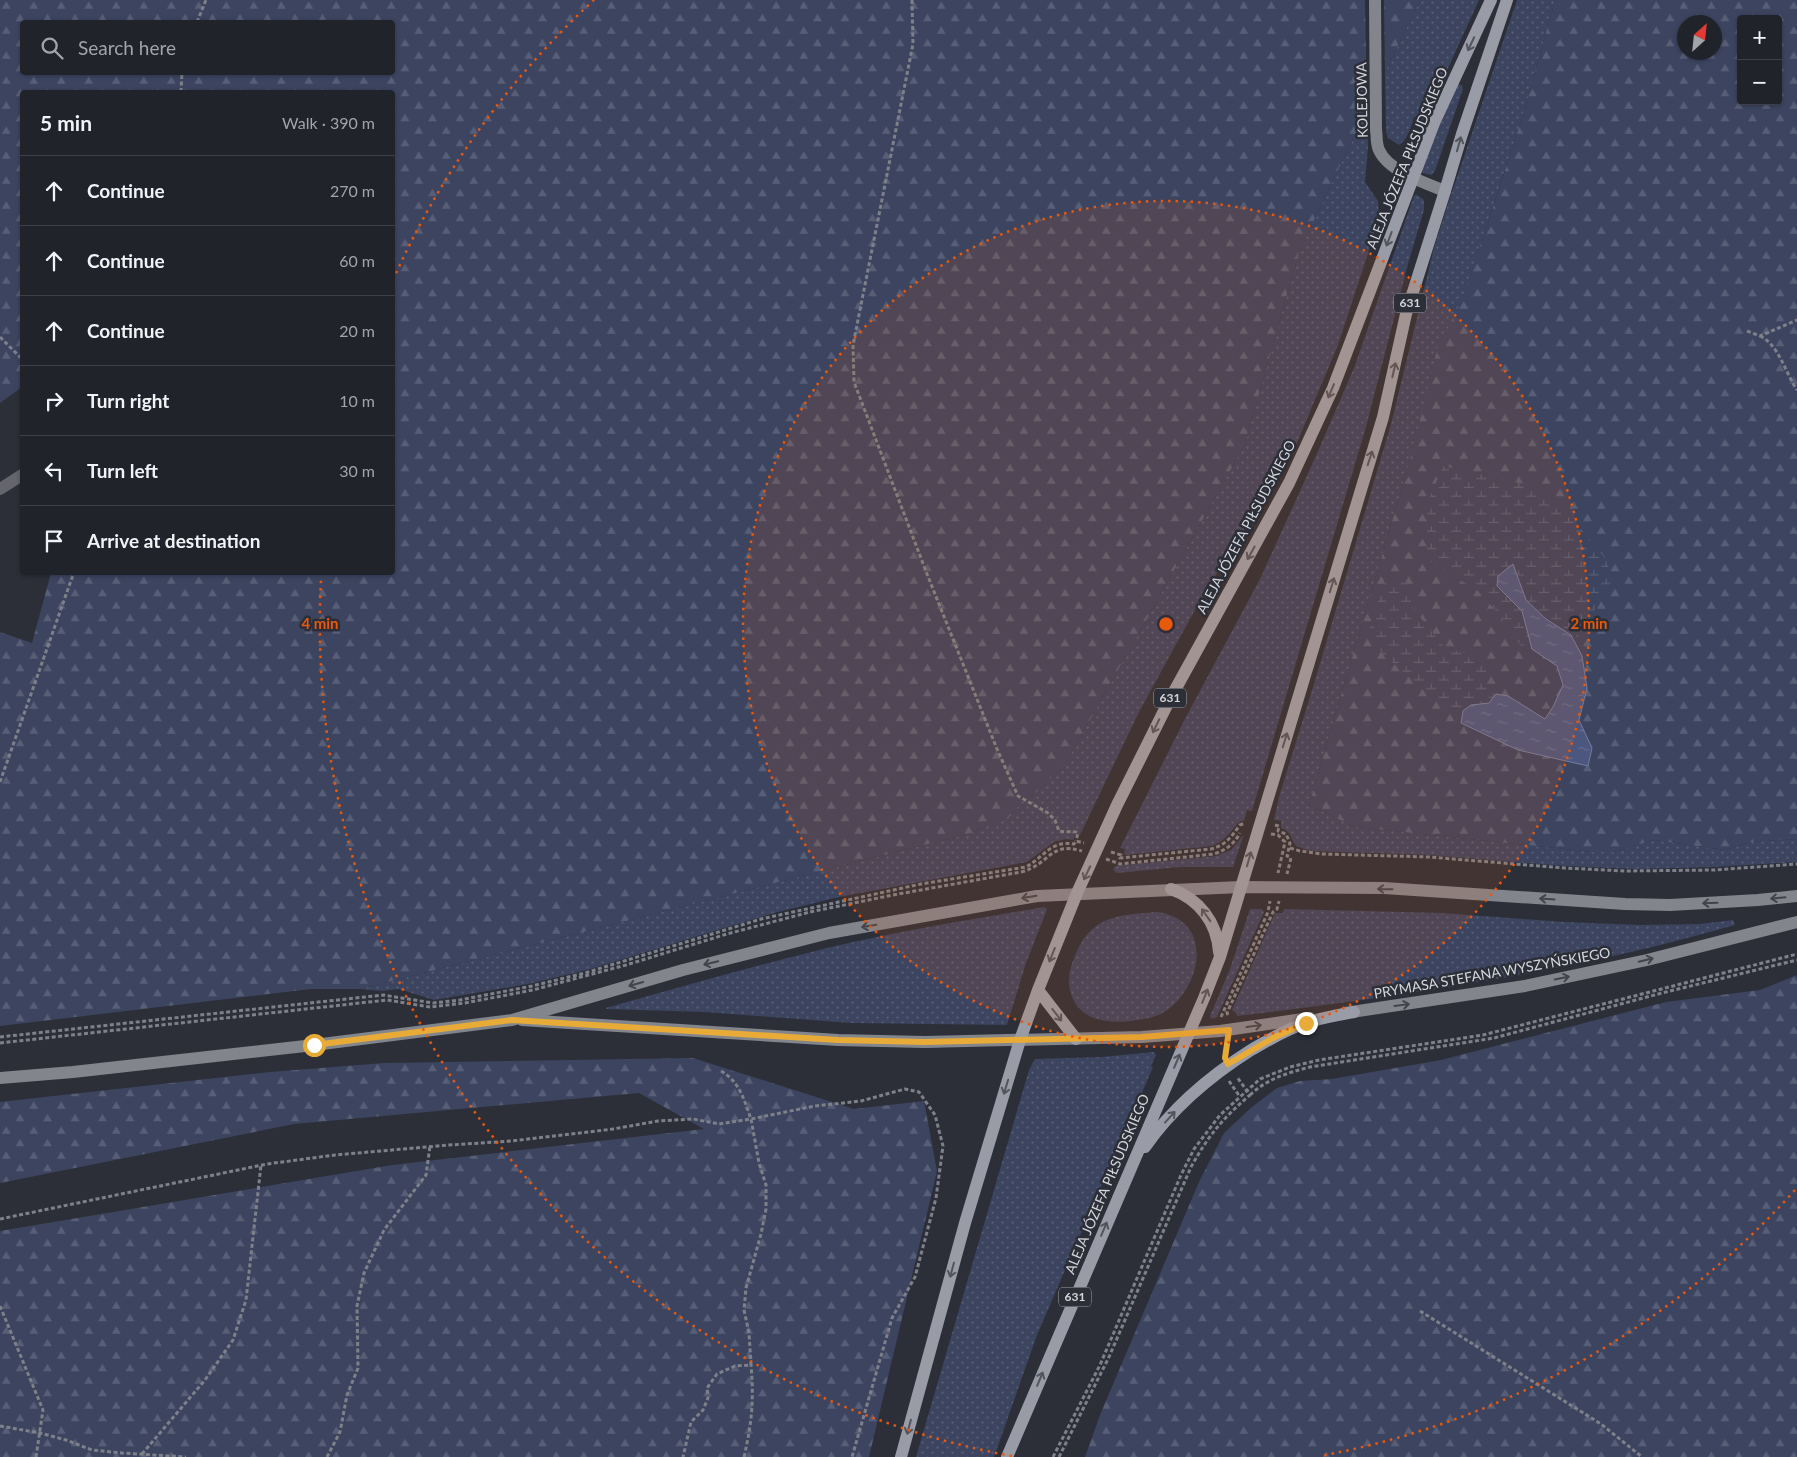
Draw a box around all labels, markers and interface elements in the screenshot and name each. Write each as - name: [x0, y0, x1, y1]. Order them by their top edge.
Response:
- north arrow: [1677, 15, 1722, 60]
- map controls: [1737, 15, 1782, 105]
- button: +: [1737, 15, 1782, 60]
- search box: [20, 20, 395, 75]
- icon: search: [38, 34, 66, 62]
- text: Search here: [78, 36, 176, 59]
- one-way arrow: [1466, 36, 1475, 51]
- button: −: [1737, 60, 1782, 105]
- street label: KOLEJOWA: [1352, 62, 1371, 138]
- street label: ALEJA JÓZEFA PIŁSUDSKIEGO: [1362, 65, 1451, 251]
- text: 5 min: [40, 110, 92, 135]
- text: Walk · 390 m: [282, 113, 375, 132]
- one-way arrow: [1454, 137, 1464, 153]
- icon: ahead: [40, 177, 68, 205]
- text: Continue: [87, 179, 165, 202]
- text: 270 m: [330, 181, 375, 200]
- one-way arrow: [1384, 231, 1393, 246]
- icon: ahead: [40, 247, 68, 275]
- text: Continue: [87, 249, 165, 272]
- text: 60 m: [339, 251, 375, 270]
- road number: 631: [1394, 294, 1426, 312]
- icon: ahead: [40, 317, 68, 345]
- text: Continue: [87, 319, 165, 342]
- text: 20 m: [339, 321, 375, 340]
- one-way arrow: [1390, 362, 1399, 378]
- one-way arrow: [1325, 383, 1335, 398]
- icon: right: [40, 387, 68, 415]
- text: Turn right: [87, 389, 169, 412]
- text: 10 m: [339, 391, 375, 410]
- street label: ALEJA JÓZEFA PIŁSUDSKIEGO: [1192, 437, 1299, 616]
- one-way arrow: [1366, 450, 1376, 466]
- icon: left: [40, 457, 68, 485]
- text: Turn left: [87, 459, 158, 482]
- text: 30 m: [339, 461, 375, 480]
- icon: arrive: [40, 527, 68, 555]
- text: Arrive at destination: [87, 529, 260, 552]
- one-way arrow: [1246, 545, 1256, 559]
- one-way arrow: [1327, 577, 1337, 593]
- text: 4 min: [301, 614, 339, 632]
- text: 2 min: [1570, 614, 1608, 632]
- centre of rings: [1157, 615, 1175, 633]
- road number: 631: [1154, 688, 1186, 708]
- one-way arrow: [1151, 718, 1160, 733]
- one-way arrow: [1280, 733, 1290, 749]
- one-way arrow: [1245, 851, 1255, 867]
- one-way arrow: [1081, 865, 1091, 880]
- one-way arrow: [1377, 884, 1393, 893]
- one-way arrow: [1021, 893, 1037, 903]
- one-way arrow: [1770, 893, 1786, 903]
- one-way arrow: [1540, 894, 1556, 904]
- one-way arrow: [1702, 898, 1718, 908]
- one-way arrow: [1201, 908, 1211, 922]
- one-way arrow: [861, 922, 877, 931]
- street label: PRYMASA STEFANA WYSZYŃSKIEGO: [1372, 943, 1612, 1002]
- one-way arrow: [1047, 947, 1057, 962]
- one-way arrow: [1638, 955, 1654, 964]
- one-way arrow: [703, 959, 719, 968]
- one-way arrow: [1553, 973, 1569, 982]
- one-way arrow: [628, 979, 644, 989]
- one-way arrow: [1201, 989, 1210, 1004]
- one-way arrow: [1394, 1000, 1410, 1010]
- one-way arrow: [1052, 1008, 1063, 1021]
- route end: [1295, 1012, 1318, 1035]
- one-way arrow: [1246, 1021, 1262, 1031]
- route start: [303, 1034, 326, 1057]
- one-way arrow: [1172, 1054, 1182, 1069]
- one-way arrow: [1001, 1078, 1011, 1094]
- street label: ALEJA JÓZEFA PIŁSUDSKIEGO: [1061, 1091, 1152, 1277]
- one-way arrow: [1164, 1111, 1175, 1124]
- one-way arrow: [1100, 1222, 1110, 1237]
- one-way arrow: [947, 1262, 957, 1278]
- road number: 631: [1059, 1288, 1091, 1306]
- one-way arrow: [1035, 1372, 1045, 1387]
- one-way arrow: [904, 1419, 914, 1435]

